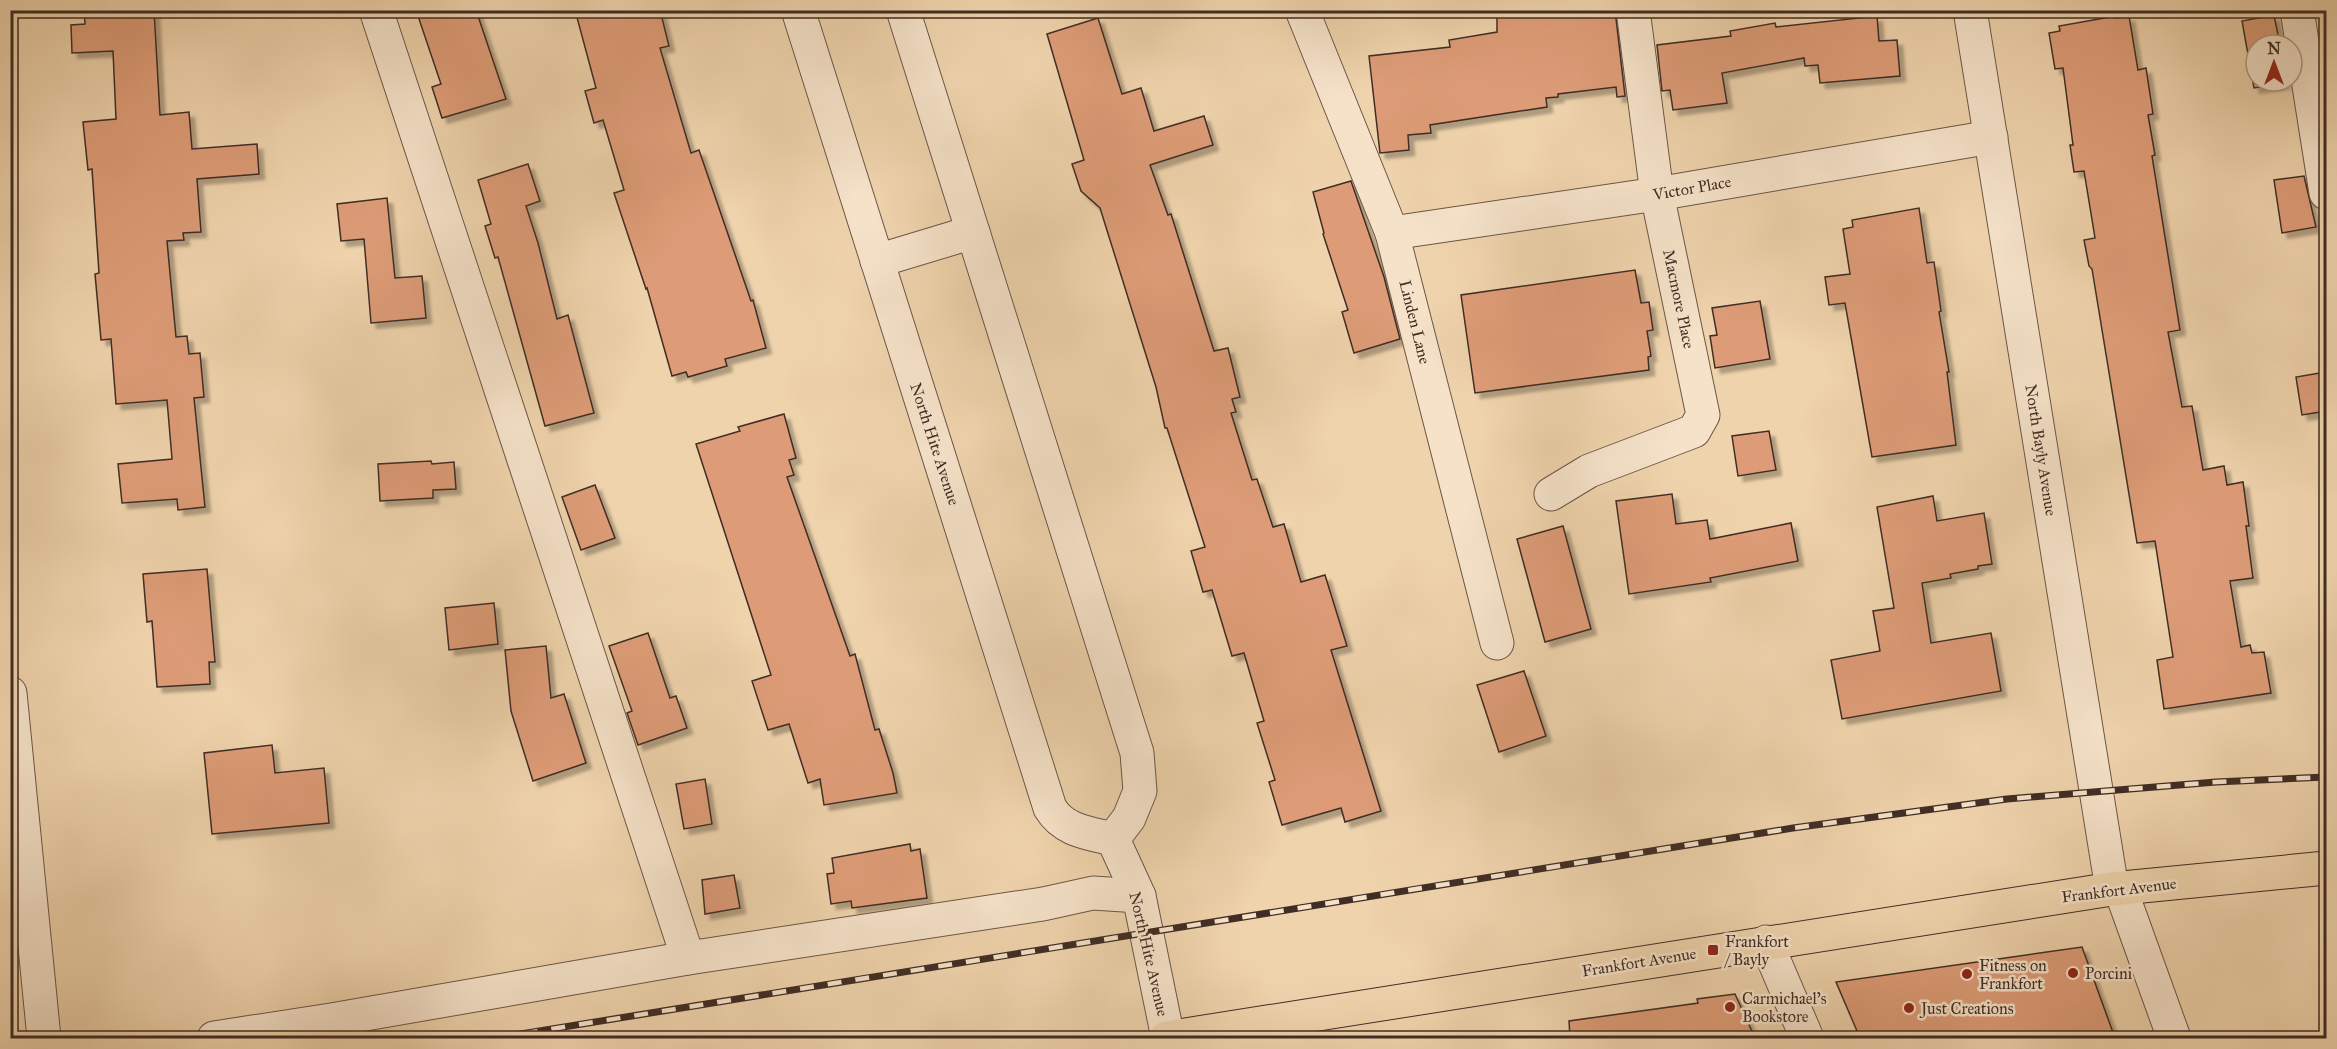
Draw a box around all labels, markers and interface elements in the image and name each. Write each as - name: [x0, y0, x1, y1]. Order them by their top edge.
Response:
- north arrow: [2244, 33, 2304, 93]
- text: N: [2267, 39, 2281, 58]
- street label: Victor Place: [1650, 172, 1733, 204]
- street label: Macmore Place: [1659, 248, 1699, 351]
- street label: Linden Lane: [1395, 278, 1435, 366]
- street label: North Hite Avenue: [906, 380, 964, 508]
- street label: North Bayly Avenue: [2021, 383, 2061, 518]
- street label: Frankfort Avenue: [2061, 873, 2178, 906]
- street label: North Hite Avenue: [1125, 890, 1173, 1019]
- place label: Frankfort / Bayly: [1723, 932, 1789, 969]
- marker: Frankfort / Bayly: [1706, 943, 1720, 957]
- street label: Frankfort Avenue: [1580, 944, 1698, 980]
- place label: Fitness on Frankfort: [1979, 956, 2047, 993]
- place label: Porcini: [2085, 964, 2133, 983]
- marker: Porcini: [2066, 966, 2080, 980]
- marker: Fitness on Frankfort: [1960, 967, 1974, 981]
- place label: Carmichael's Bookstore: [1742, 989, 1827, 1026]
- place label: Just Creations: [1919, 999, 2014, 1019]
- marker: Carmichael's Bookstore: [1723, 1000, 1737, 1014]
- marker: Just Creations: [1902, 1001, 1916, 1015]

